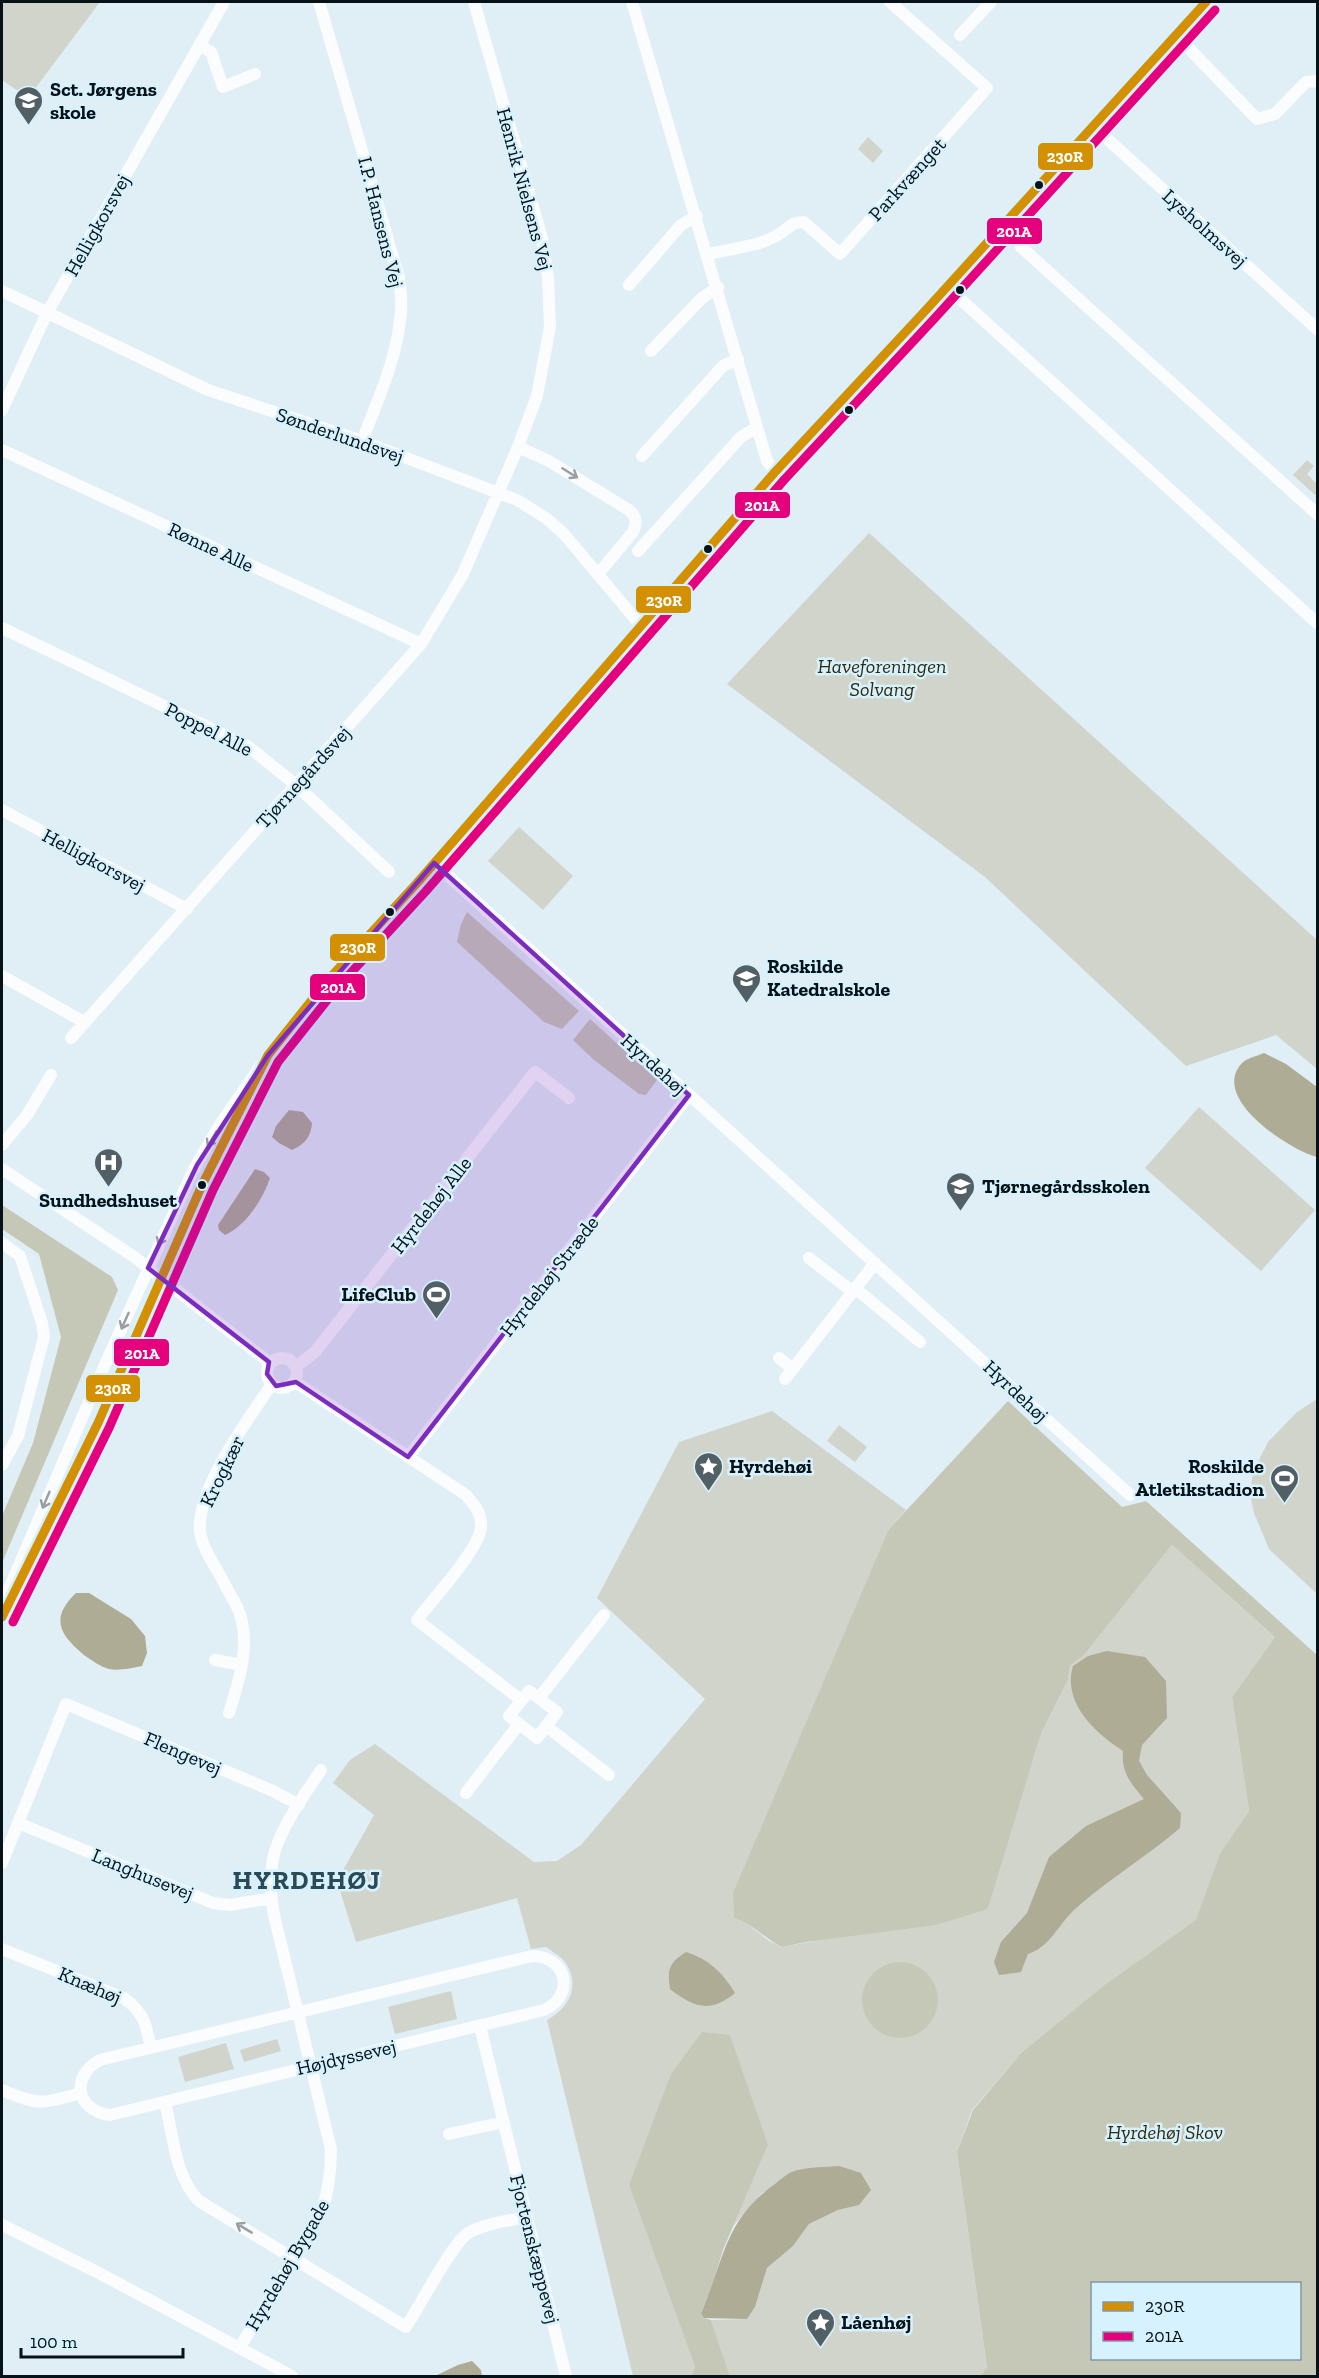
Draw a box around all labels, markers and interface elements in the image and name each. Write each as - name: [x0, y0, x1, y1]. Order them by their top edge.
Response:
- place label: Sct. Jørgens skole: [50, 77, 157, 124]
- school or university icon: Sct. Jørgens skole: [13, 84, 45, 126]
- street label: Henrik Nielsens Vej: [492, 105, 558, 273]
- street label: Parkvænget: [863, 132, 951, 226]
- line badge: 230R: [1037, 142, 1094, 171]
- text: 230R: [1047, 147, 1084, 166]
- street label: I.P. Hansens Vej: [353, 154, 409, 290]
- street label: Helligkorsvej: [59, 170, 135, 280]
- unlabelled marker: [1033, 179, 1045, 191]
- street label: Lysholmsvej: [1158, 184, 1252, 272]
- line badge: 201A: [986, 217, 1043, 245]
- text: 201A: [996, 222, 1032, 241]
- unlabelled marker: [954, 284, 966, 296]
- street label: Sønderlundsvej: [273, 402, 407, 468]
- unlabelled marker: [843, 404, 855, 416]
- one-way arrow: [561, 468, 578, 480]
- line badge: 201A: [734, 491, 791, 519]
- text: 201A: [744, 496, 780, 515]
- street label: Rønne Alle: [164, 517, 258, 577]
- unlabelled marker: [702, 543, 714, 555]
- line badge: 230R: [635, 585, 692, 614]
- text: 230R: [646, 591, 683, 610]
- park label: Haveforeningen Solvang: [818, 654, 946, 701]
- street label: Poppel Alle: [161, 697, 257, 761]
- street label: Tjørnegårdsvej: [251, 721, 355, 833]
- street label: Helligkorsvej: [38, 823, 150, 897]
- unlabelled marker: [384, 906, 396, 918]
- line badge: 230R: [329, 933, 386, 962]
- text: 230R: [340, 938, 377, 957]
- place label: Roskilde Katedralskole: [767, 954, 891, 1001]
- school or university icon: Roskilde Katedralskole: [730, 962, 762, 1004]
- line badge: 201A: [309, 973, 366, 1001]
- text: 201A: [320, 978, 356, 997]
- street label: Hyrdehøj: [616, 1028, 692, 1100]
- one-way arrow: [205, 1130, 217, 1147]
- hospital icon: Sundhedshuset: [92, 1146, 124, 1188]
- street label: Hyrdehøj Alle: [386, 1152, 476, 1258]
- school or university icon: Tjørnegårdsskolen: [945, 1170, 977, 1212]
- place label: Tjørnegårdsskolen: [982, 1174, 1150, 1198]
- unlabelled marker: [196, 1179, 208, 1191]
- place label: Sundhedshuset: [39, 1188, 178, 1212]
- street label: Hyrdehøj Stræde: [494, 1211, 604, 1341]
- one-way arrow: [156, 1228, 168, 1246]
- sports icon: LifeClub: [421, 1278, 453, 1320]
- place label: LifeClub: [341, 1282, 416, 1306]
- one-way arrow: [118, 1312, 130, 1330]
- line badge: 201A: [113, 1338, 170, 1367]
- text: 201A: [124, 1344, 160, 1363]
- street label: Hyrdehøj: [979, 1355, 1053, 1427]
- line badge: 230R: [85, 1374, 141, 1403]
- text: 230R: [95, 1379, 132, 1398]
- street label: Krogkær: [194, 1431, 250, 1511]
- place icon: Hyrdehøi: [692, 1450, 724, 1492]
- place label: Hyrdehøi: [729, 1454, 812, 1478]
- place label: Roskilde Atletikstadion: [1135, 1454, 1264, 1501]
- sports icon: Roskilde Atletikstadion: [1269, 1462, 1301, 1504]
- one-way arrow: [40, 1490, 51, 1509]
- street label: Flengevej: [141, 1726, 225, 1780]
- street label: Langhusevej: [89, 1843, 197, 1905]
- district label: HYRDEHØJ: [233, 1864, 381, 1896]
- street label: Knæhøj: [55, 1961, 125, 2009]
- street label: Højdyssevej: [294, 2034, 398, 2080]
- park label: Hyrdehøj Skov: [1107, 2120, 1223, 2144]
- street label: Fjortenskæppevej: [505, 2172, 565, 2326]
- street label: Hyrdehøj Bygade: [240, 2195, 334, 2335]
- one-way arrow: [236, 2222, 253, 2234]
- legend: [1091, 2282, 1301, 2360]
- text: 230R: [1145, 2295, 1185, 2317]
- place icon: Låenhøj: [804, 2306, 836, 2348]
- place label: Låenhøj: [841, 2310, 911, 2334]
- scale bar: [21, 2321, 183, 2359]
- text: 201A: [1145, 2325, 1184, 2347]
- text: 100 m: [30, 2331, 78, 2353]

